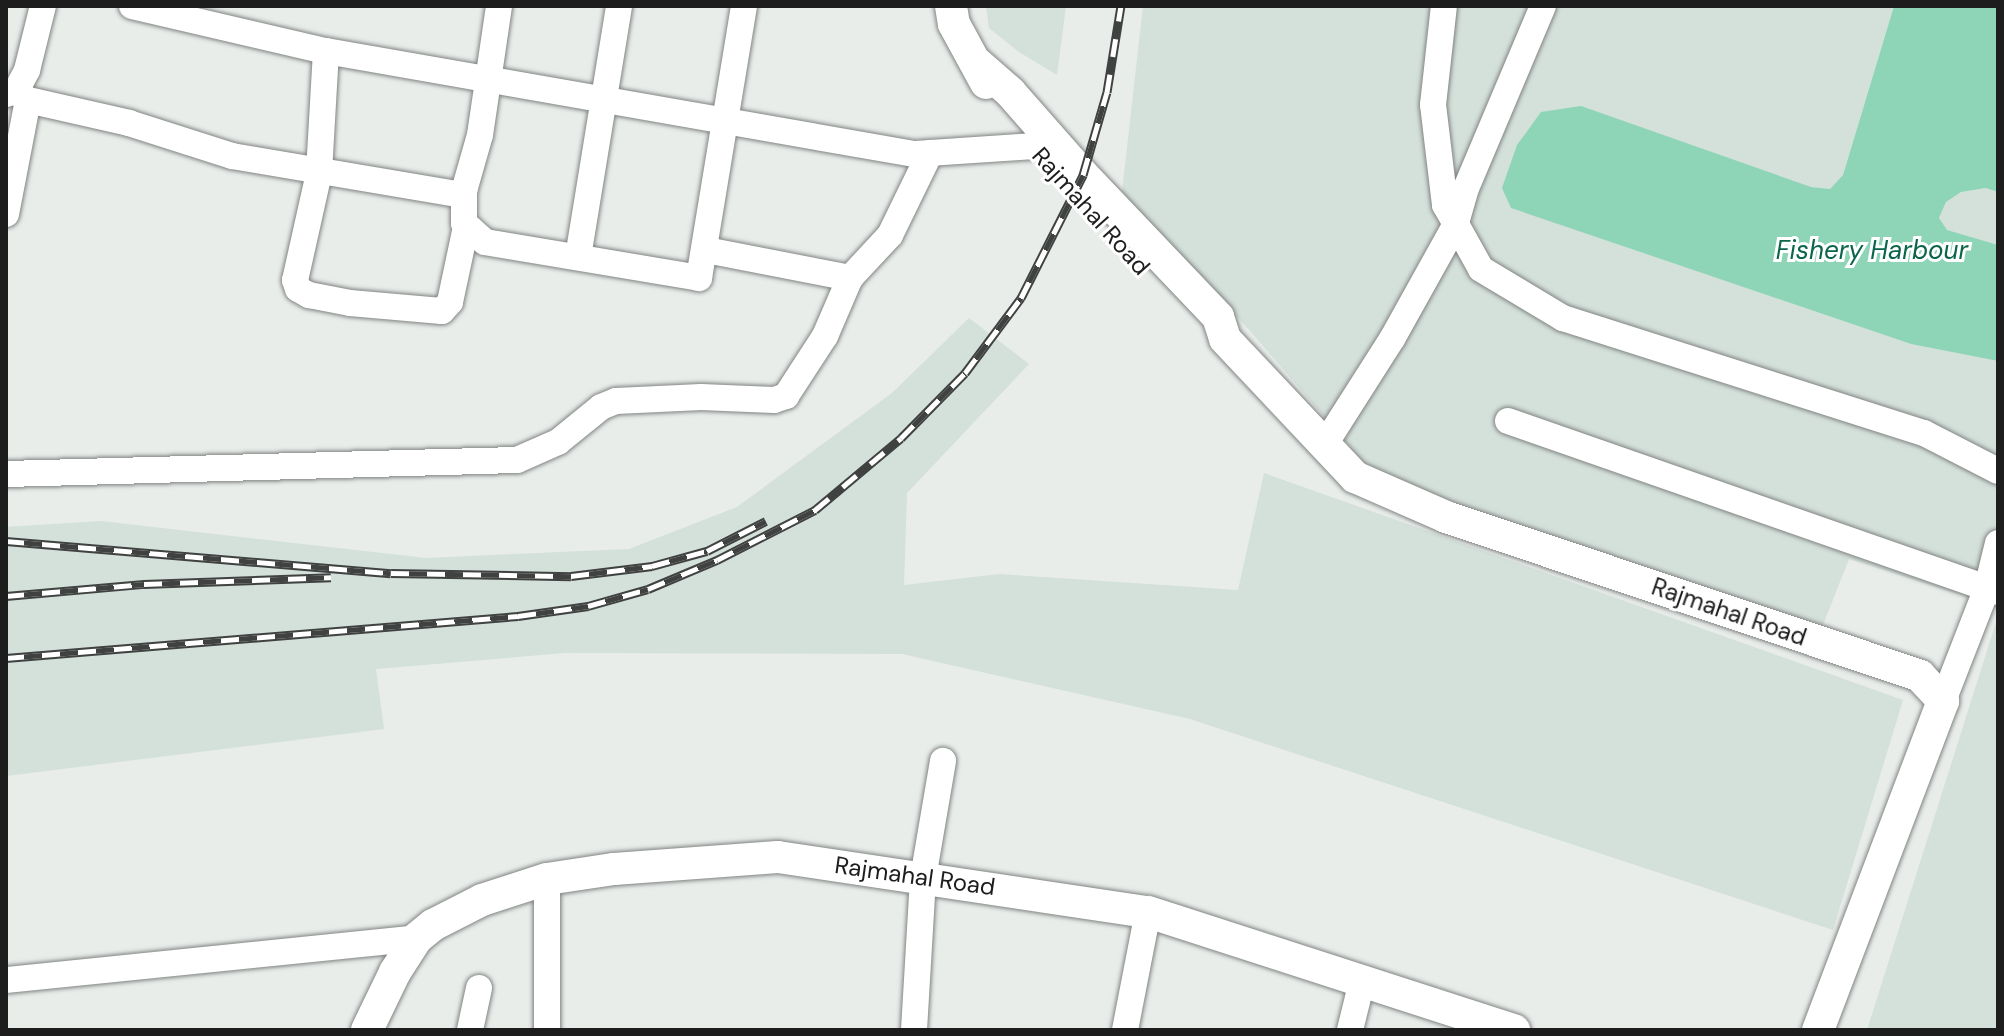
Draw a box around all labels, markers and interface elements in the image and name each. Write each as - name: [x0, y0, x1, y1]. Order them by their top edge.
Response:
- street label: Rajmahal Road: [1026, 141, 1156, 281]
- water label: Fishery Harbour: [1776, 235, 1968, 267]
- street label: Rajmahal Road: [1648, 572, 1810, 652]
- street label: Rajmahal Road: [833, 850, 997, 902]

